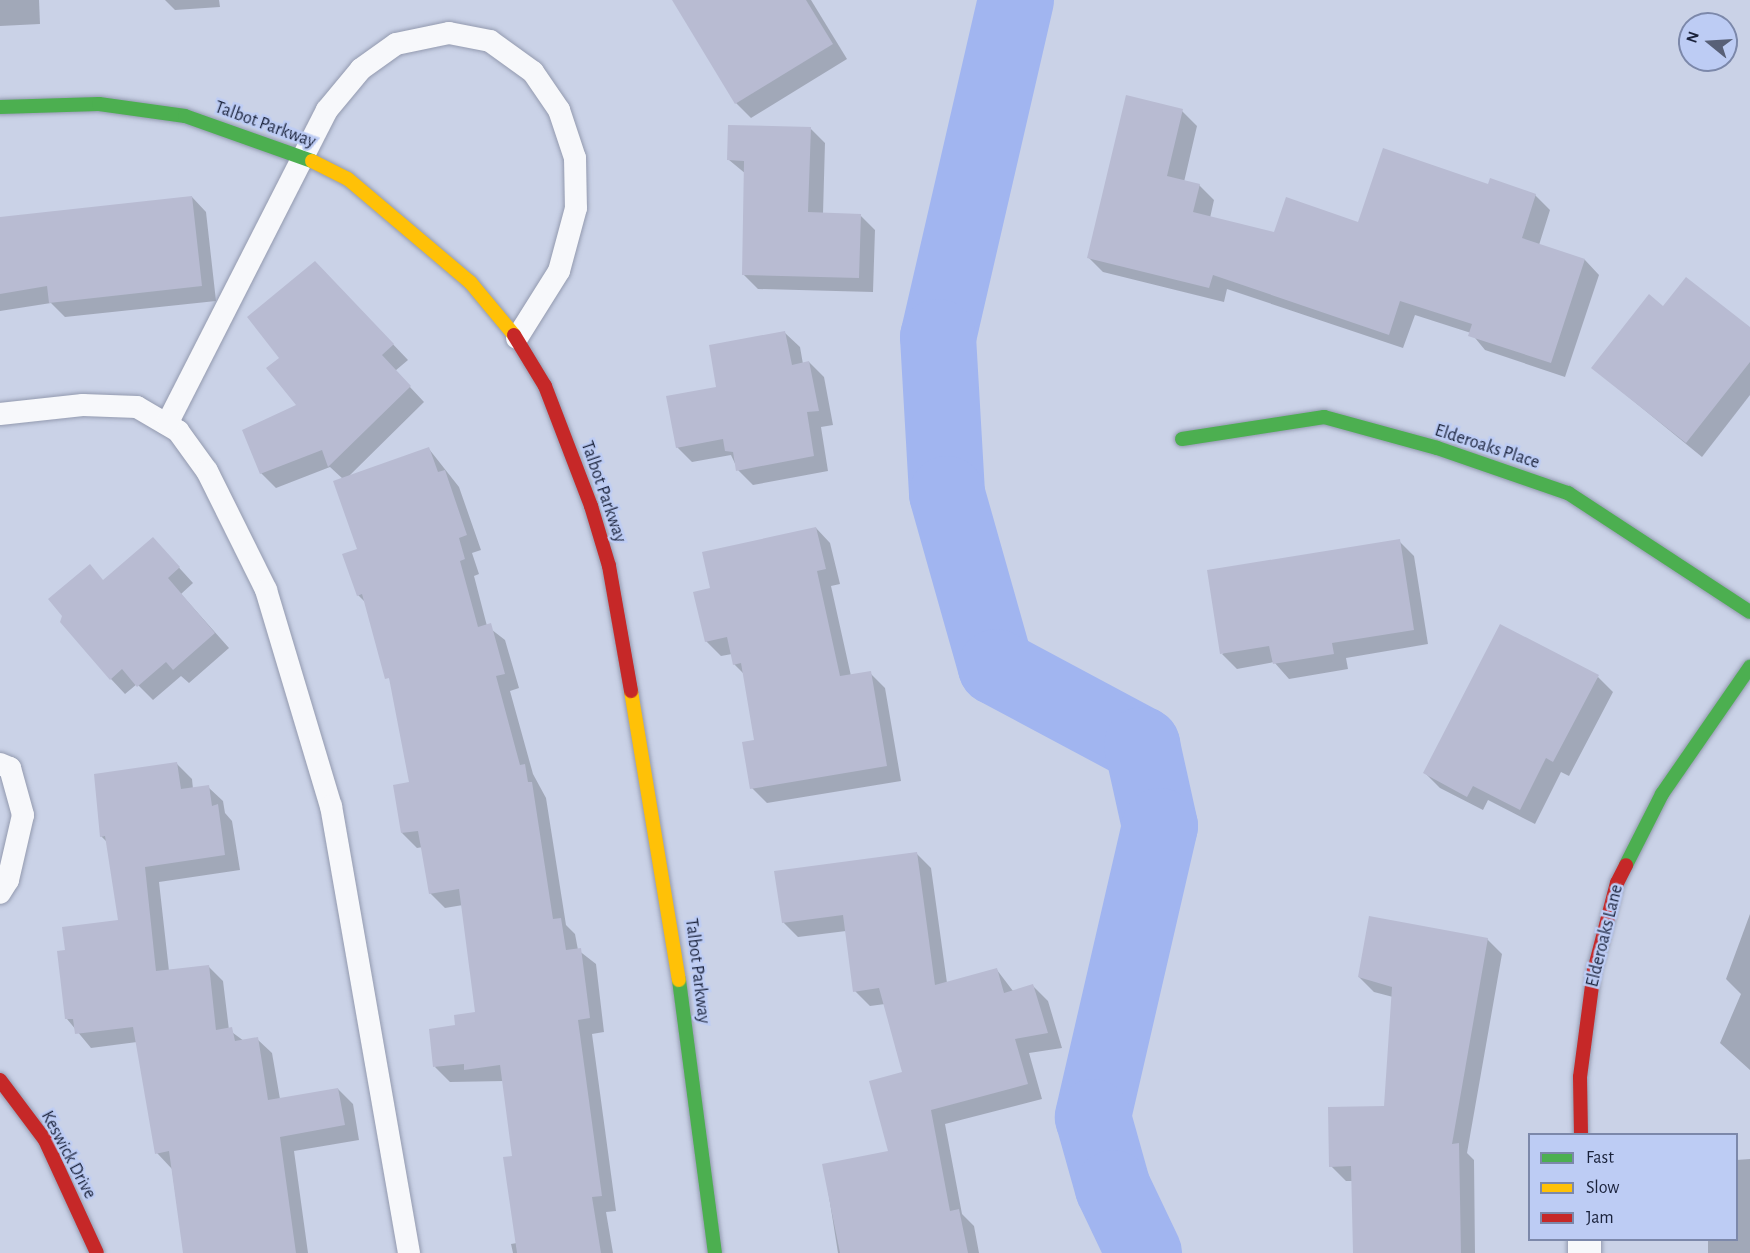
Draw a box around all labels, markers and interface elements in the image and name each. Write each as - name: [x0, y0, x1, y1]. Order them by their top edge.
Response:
- north arrow: [1678, 12, 1738, 72]
- text: N: [1683, 29, 1702, 45]
- street label: Talbot Parkway: [212, 97, 318, 153]
- street label: Elderoaks Place: [1432, 420, 1542, 474]
- street label: Talbot Parkway: [576, 438, 630, 546]
- street label: Elderoaks Lane: [1582, 883, 1628, 989]
- street label: Talbot Parkway: [680, 917, 714, 1025]
- street label: Keswick Drive: [36, 1107, 100, 1203]
- legend: [1528, 1133, 1738, 1241]
- text: Fast: [1586, 1149, 1614, 1167]
- text: Slow: [1586, 1179, 1619, 1197]
- text: Jam: [1586, 1209, 1614, 1227]

